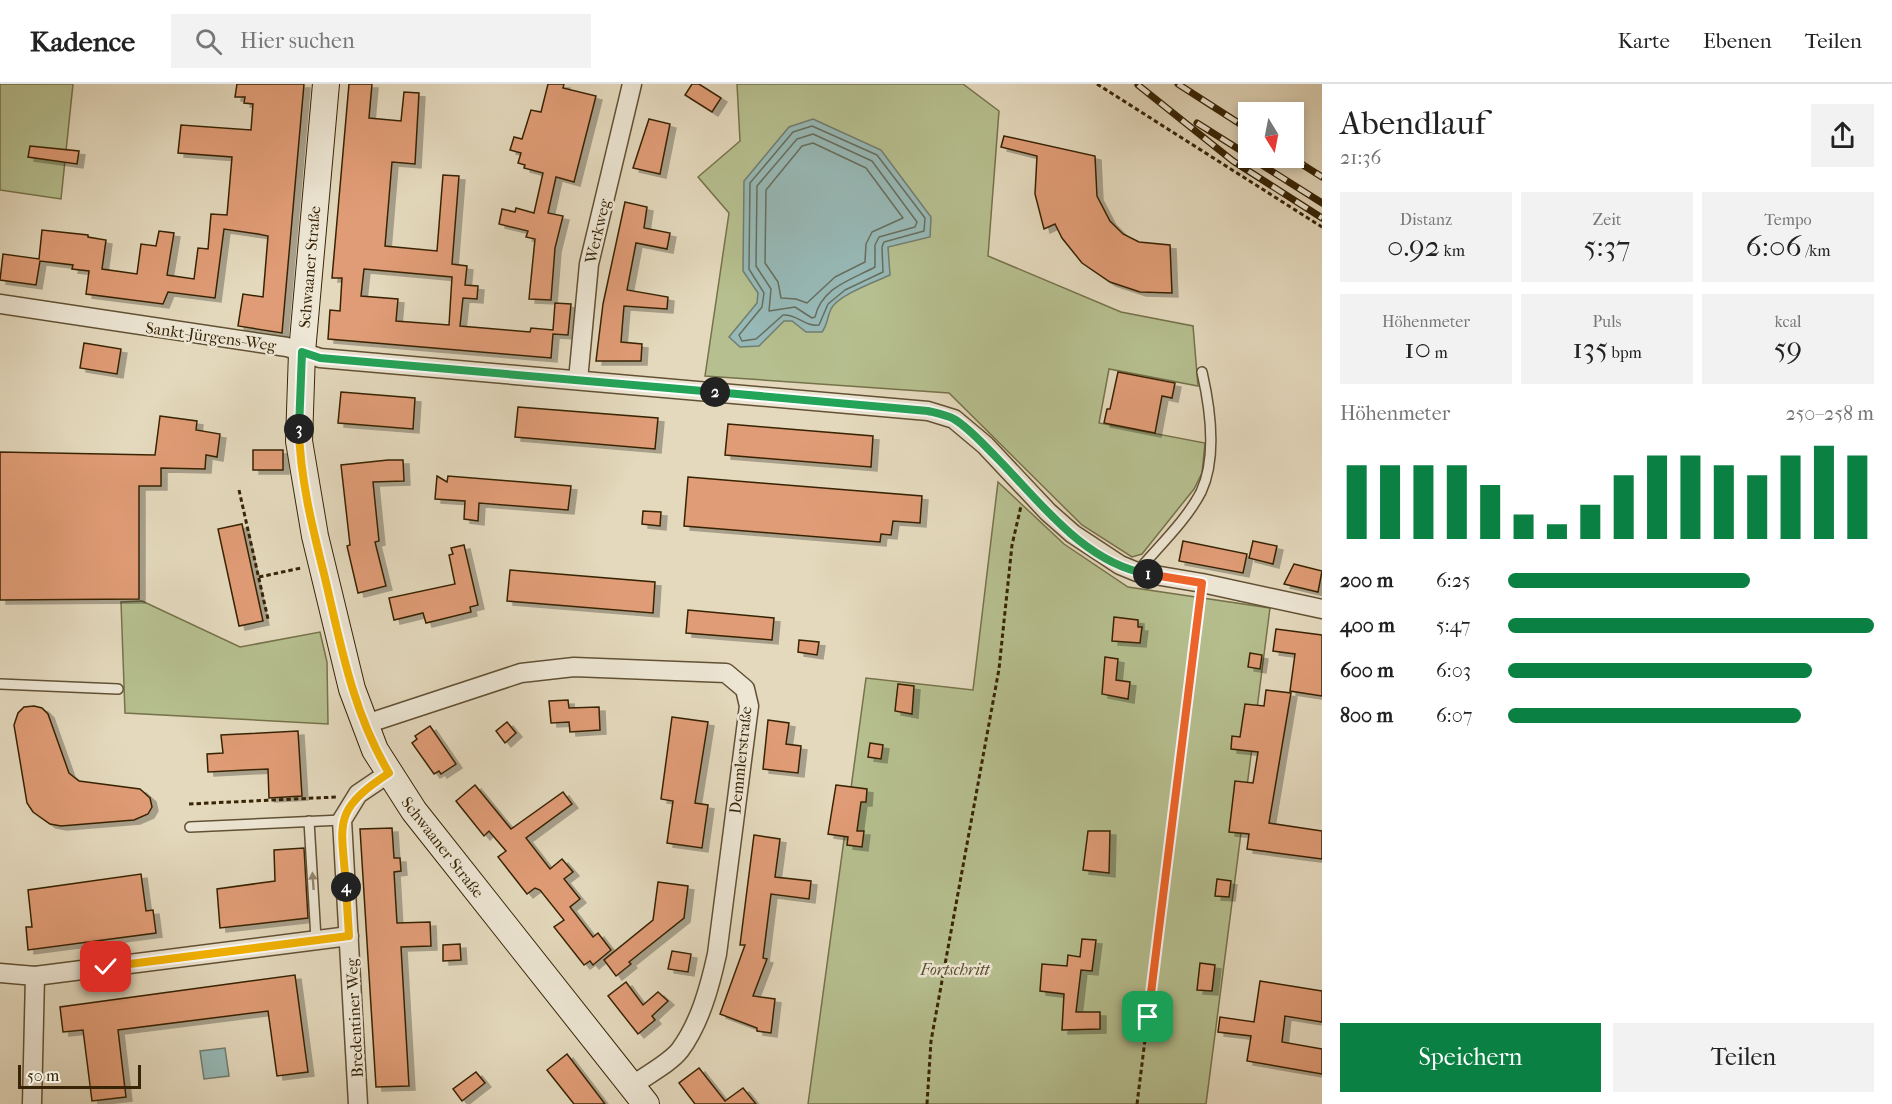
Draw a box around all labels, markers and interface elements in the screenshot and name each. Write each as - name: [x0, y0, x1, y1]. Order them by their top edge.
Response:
- search box: [171, 14, 591, 68]
- text: Kadence: [30, 25, 135, 58]
- icon: search: [192, 25, 225, 58]
- text: Hier suchen: [240, 28, 355, 54]
- text: Karte: [1618, 29, 1670, 53]
- text: Ebenen: [1703, 29, 1772, 53]
- text: Teilen: [1805, 29, 1862, 53]
- north arrow: [1238, 102, 1304, 168]
- map controls: [1238, 102, 1304, 168]
- text: Abendlauf: [1340, 104, 1486, 143]
- button: share: [1811, 104, 1874, 167]
- text: 21:36: [1340, 146, 1381, 169]
- street label: Werkweg: [581, 197, 614, 266]
- street label: Schwaaner Straße: [295, 205, 324, 329]
- text: Distanz: [1400, 210, 1452, 229]
- text: Zeit: [1592, 210, 1622, 229]
- text: Tempo: [1764, 210, 1812, 229]
- text: 0.92: [1387, 229, 1440, 264]
- text: 5:37: [1583, 229, 1631, 264]
- text: 6:06: [1745, 229, 1802, 264]
- text: km: [1440, 241, 1465, 260]
- text: /km: [1802, 241, 1831, 260]
- text: Höhenmeter: [1382, 312, 1470, 331]
- text: Puls: [1592, 312, 1622, 331]
- text: kcal: [1775, 312, 1801, 331]
- street label: Sankt-Jürgens-Weg: [144, 318, 278, 355]
- text: 10: [1404, 331, 1431, 366]
- text: 135: [1572, 331, 1608, 366]
- text: 59: [1774, 331, 1802, 366]
- text: m: [1431, 343, 1448, 362]
- text: bpm: [1608, 343, 1642, 362]
- pin: 2: [700, 377, 730, 407]
- text: 2: [711, 382, 719, 401]
- text: Höhenmeter: [1340, 402, 1450, 425]
- text: 250–258 m: [1785, 402, 1874, 425]
- pin: 3: [284, 414, 314, 444]
- text: 3: [296, 419, 302, 438]
- pin: 1: [1133, 559, 1163, 589]
- text: 1: [1145, 564, 1151, 583]
- text: 200 m: [1340, 569, 1393, 592]
- text: 6:25: [1436, 569, 1471, 592]
- text: 400 m: [1340, 614, 1395, 637]
- text: 5:47: [1436, 614, 1470, 637]
- text: 600 m: [1340, 659, 1394, 682]
- text: 6:03: [1436, 659, 1471, 682]
- text: 800 m: [1340, 704, 1393, 727]
- text: 6:07: [1436, 704, 1472, 727]
- street label: Demmlerstraße: [725, 705, 756, 815]
- street label: Schwaaner Straße: [397, 793, 488, 902]
- one-way arrow: [308, 871, 317, 890]
- pin: 4: [331, 872, 361, 902]
- text: 4: [341, 877, 351, 896]
- pin: [80, 941, 131, 992]
- icon: check: [89, 950, 122, 983]
- street label: Bredentiner Weg: [342, 957, 367, 1078]
- park label: Fortschritt: [920, 960, 991, 979]
- pin: [1122, 991, 1173, 1042]
- icon: arrive: [1131, 1000, 1164, 1033]
- button: Speichern: [1340, 1023, 1601, 1092]
- button: Teilen: [1613, 1023, 1874, 1092]
- scale bar: [18, 1062, 141, 1090]
- text: 50 m: [27, 1066, 59, 1085]

